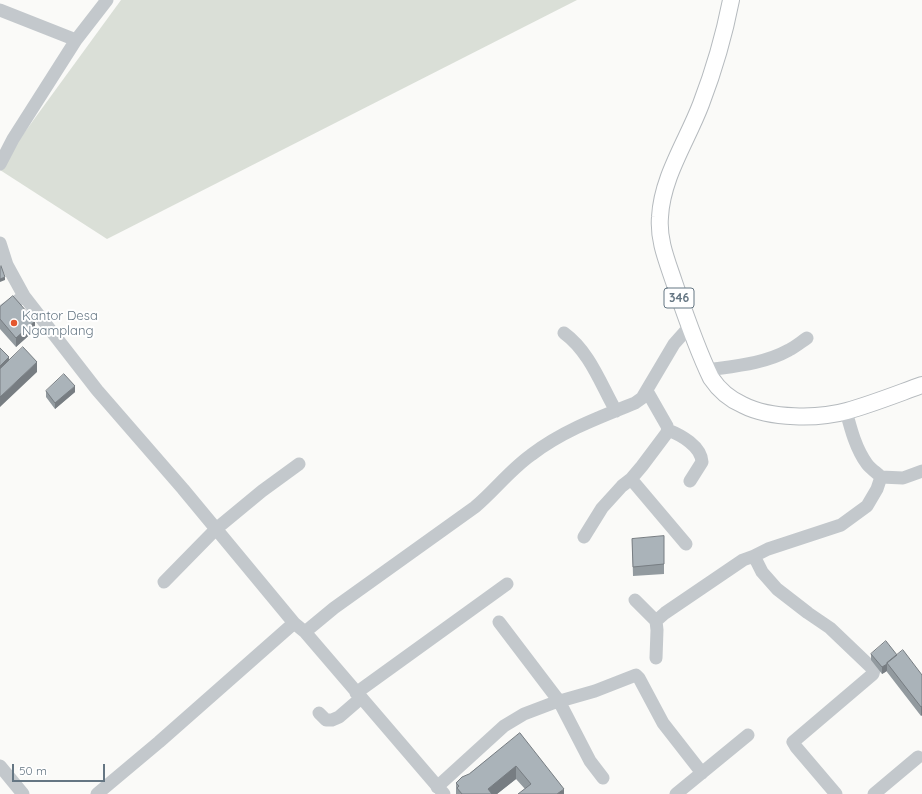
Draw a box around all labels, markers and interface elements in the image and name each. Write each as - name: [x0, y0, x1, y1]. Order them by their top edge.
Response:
- road number: 346: [664, 288, 694, 308]
- place label: Kantor Desa Ngamplang: [22, 308, 98, 339]
- marker: Kantor Desa Ngamplang: [9, 318, 19, 328]
- scale bar: [14, 756, 107, 782]
- text: 50 m: [19, 763, 47, 778]

